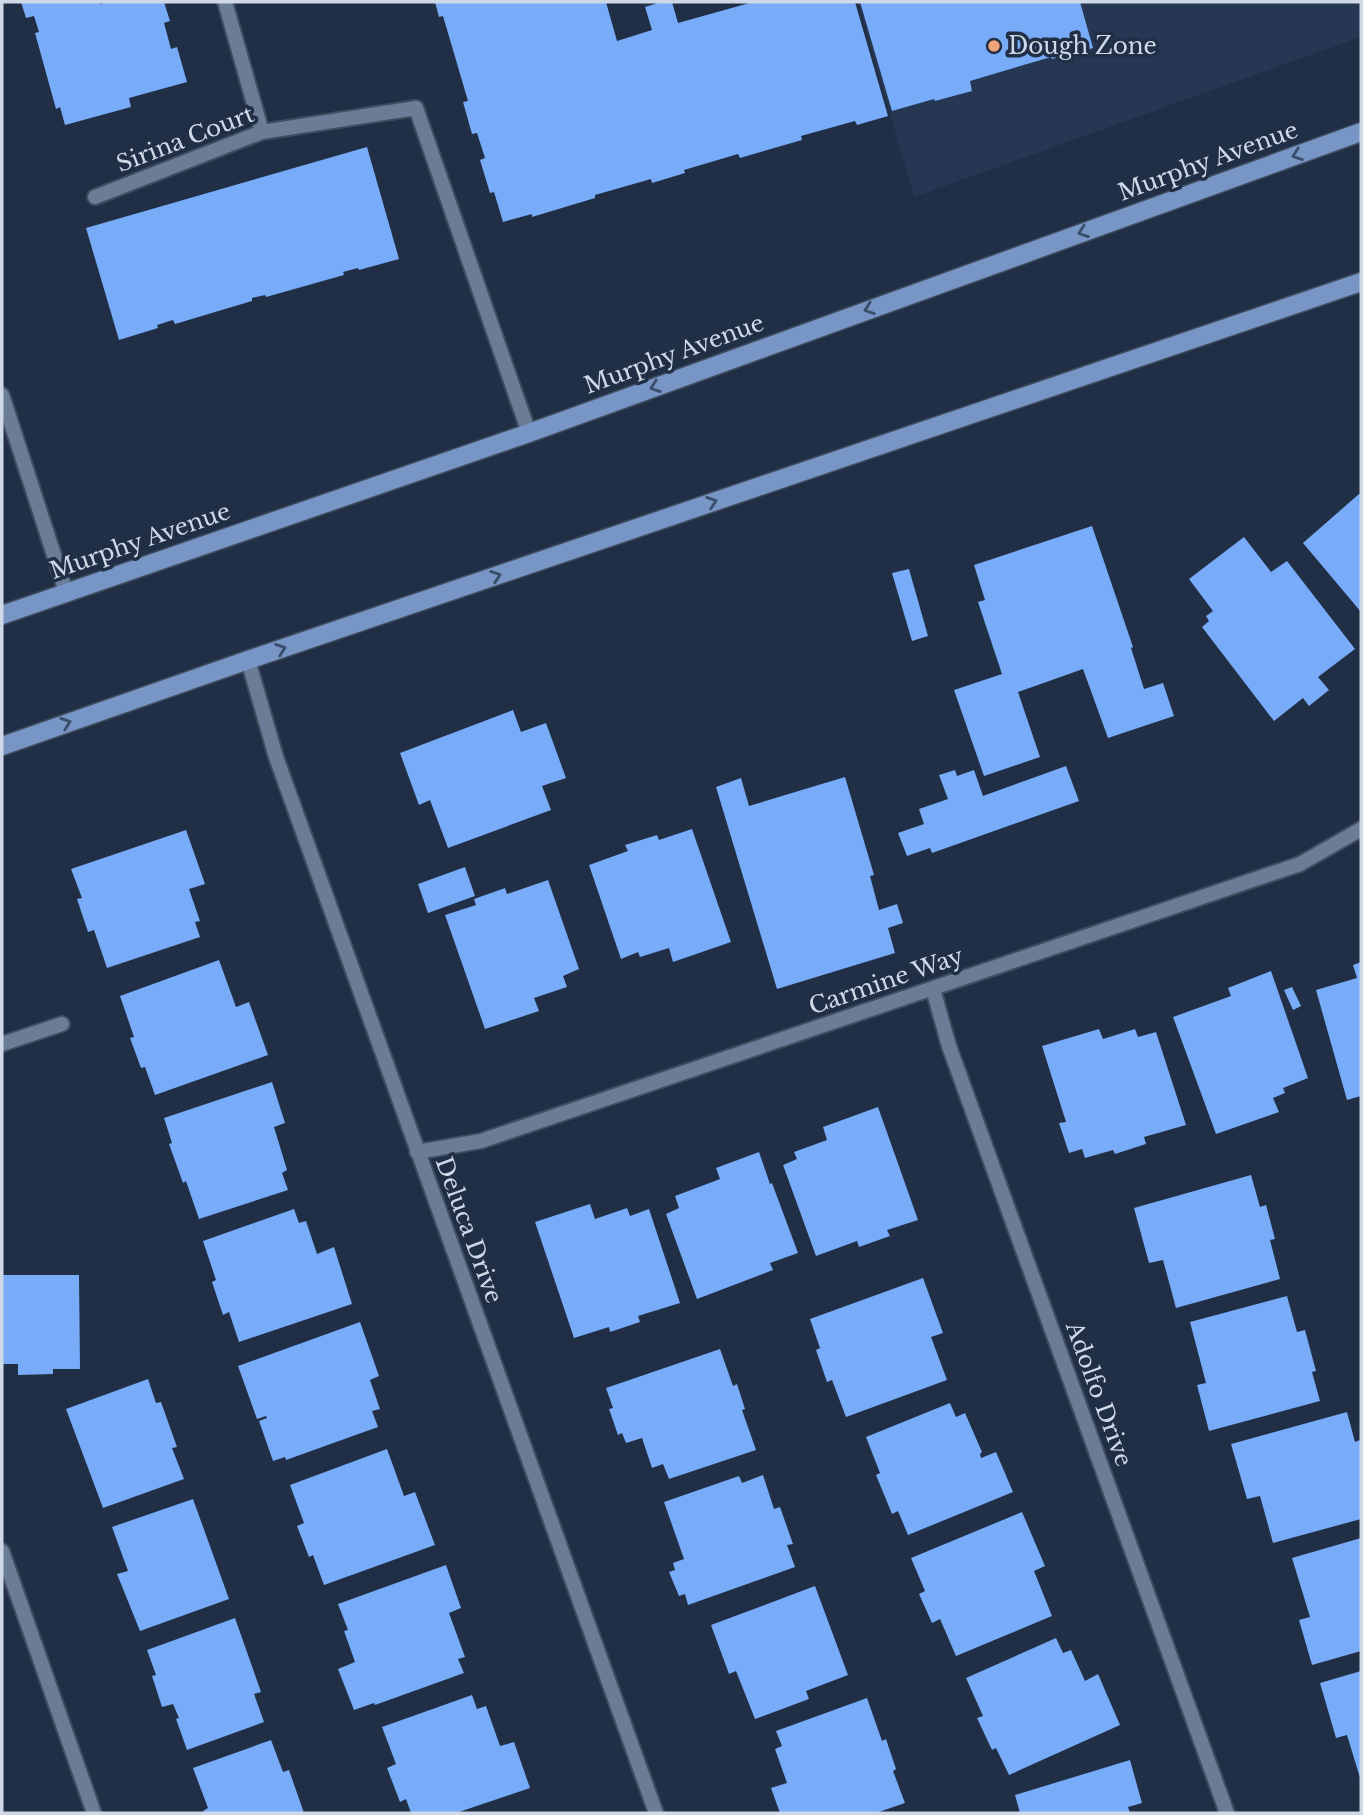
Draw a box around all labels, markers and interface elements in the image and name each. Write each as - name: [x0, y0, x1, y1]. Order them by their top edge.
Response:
- place label: Dough Zone: [1008, 32, 1157, 60]
- marker: Dough Zone: [986, 38, 1002, 54]
- street label: Sirina Court: [112, 100, 258, 178]
- street label: Murphy Avenue: [1114, 115, 1302, 207]
- one-way arrow: [1291, 147, 1304, 161]
- one-way arrow: [1078, 224, 1090, 238]
- one-way arrow: [864, 301, 876, 315]
- street label: Murphy Avenue: [580, 308, 768, 400]
- one-way arrow: [650, 379, 662, 393]
- one-way arrow: [705, 496, 717, 511]
- street label: Murphy Avenue: [46, 497, 234, 585]
- one-way arrow: [490, 570, 502, 584]
- one-way arrow: [274, 643, 287, 657]
- one-way arrow: [60, 718, 72, 732]
- street label: Carmine Way: [805, 941, 967, 1021]
- street label: Deluca Drive: [430, 1153, 508, 1307]
- street label: Adolfo Drive: [1060, 1317, 1138, 1470]

